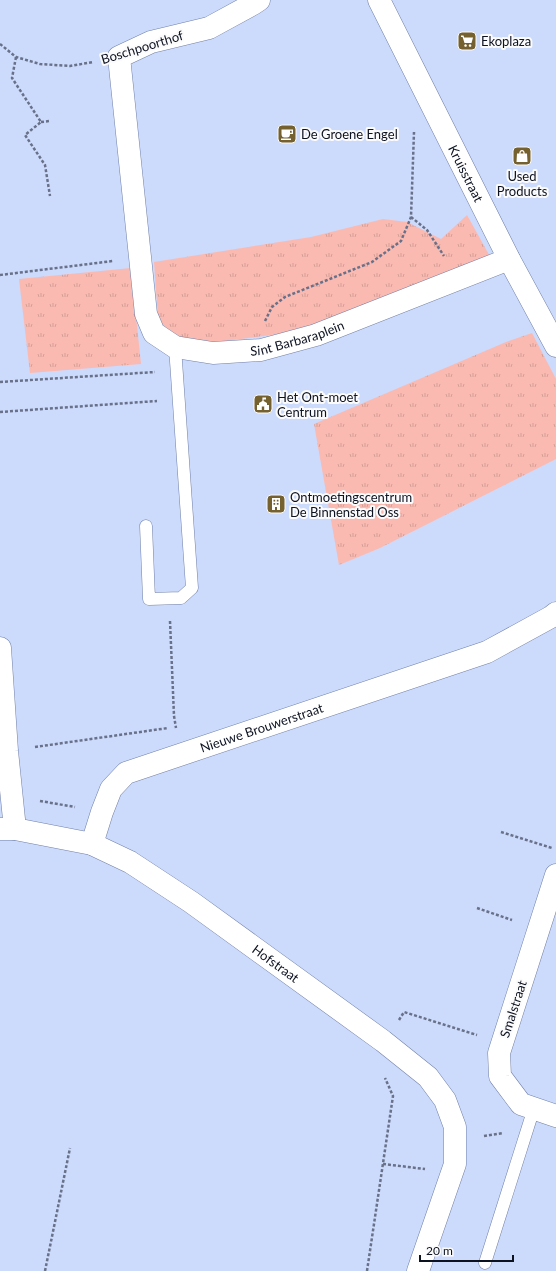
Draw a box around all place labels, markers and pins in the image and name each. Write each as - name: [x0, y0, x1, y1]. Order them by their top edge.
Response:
- supermarket icon: Ekoplaza: [456, 30, 478, 52]
- place label: Ekoplaza: [481, 33, 531, 49]
- cafe icon: De Groene Engel: [276, 123, 298, 145]
- place label: De Groene Engel: [301, 126, 398, 142]
- shop icon: Used Products: [511, 145, 533, 167]
- place label: Used Products: [497, 168, 548, 199]
- place label: Het Ont-moet Centrum: [277, 389, 358, 420]
- public building icon: Het Ont-moet Centrum: [252, 393, 274, 415]
- place label: Ontmoetingscentrum De Binnenstad Oss: [290, 489, 412, 520]
- building icon: Ontmoetingscentrum De Binnenstad Oss: [265, 493, 287, 515]

